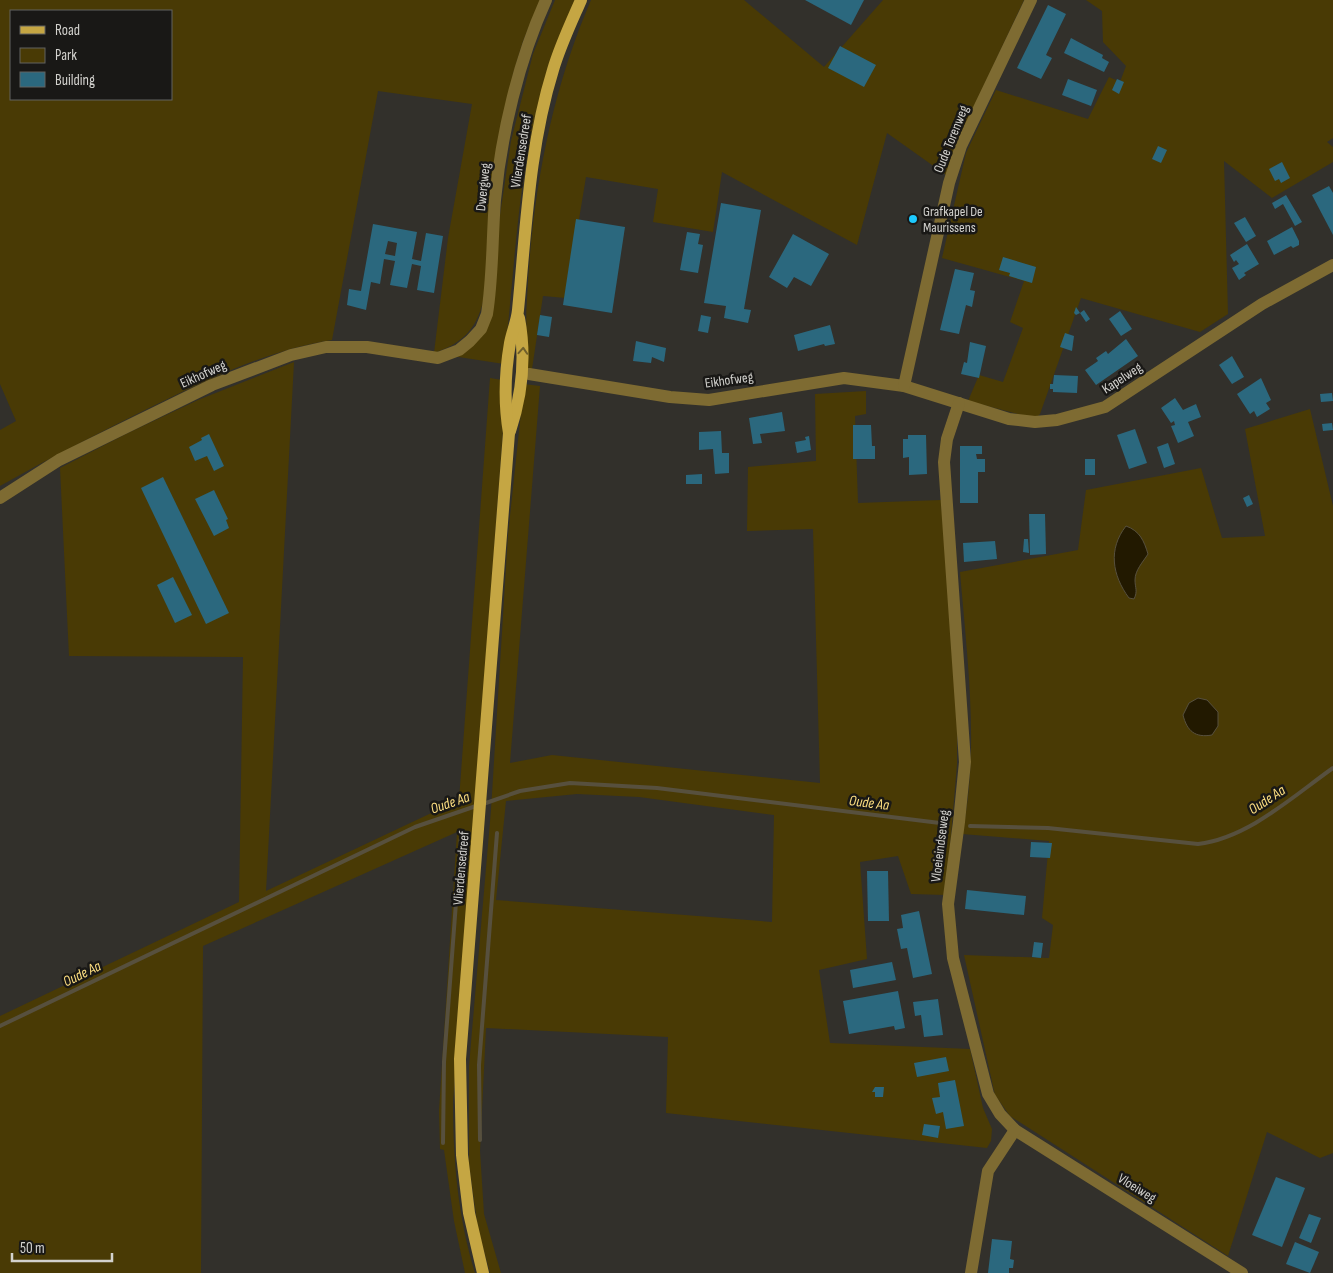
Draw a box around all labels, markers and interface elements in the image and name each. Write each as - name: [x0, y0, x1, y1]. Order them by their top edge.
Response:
- legend: [10, 10, 172, 100]
- text: Road: [55, 21, 80, 40]
- text: Park: [55, 46, 77, 65]
- text: Building: [55, 71, 95, 90]
- street label: Oude Torenweg: [930, 102, 972, 175]
- street label: Vlierdensedreef: [507, 112, 535, 189]
- street label: Dwergweg: [472, 162, 494, 212]
- place label: Grafkapel De Maurissens: [923, 203, 983, 236]
- marker: Grafkapel De Maurissens: [907, 213, 919, 225]
- one-way arrow: [517, 347, 528, 355]
- street label: Eikhofweg: [177, 356, 229, 392]
- street label: Kapelweg: [1099, 358, 1146, 397]
- street label: Eikhofweg: [704, 368, 755, 392]
- water label: Oude Aa: [1245, 781, 1289, 819]
- water label: Oude Aa: [428, 787, 472, 819]
- water label: Oude Aa: [848, 791, 890, 815]
- street label: Vloeieindseweg: [927, 809, 953, 883]
- street label: Vlierdensedreef: [449, 829, 473, 906]
- water label: Oude Aa: [60, 957, 104, 991]
- street label: Vloeiweg: [1115, 1170, 1160, 1207]
- scale bar: [12, 1230, 112, 1262]
- text: 50 m: [20, 1239, 45, 1258]

